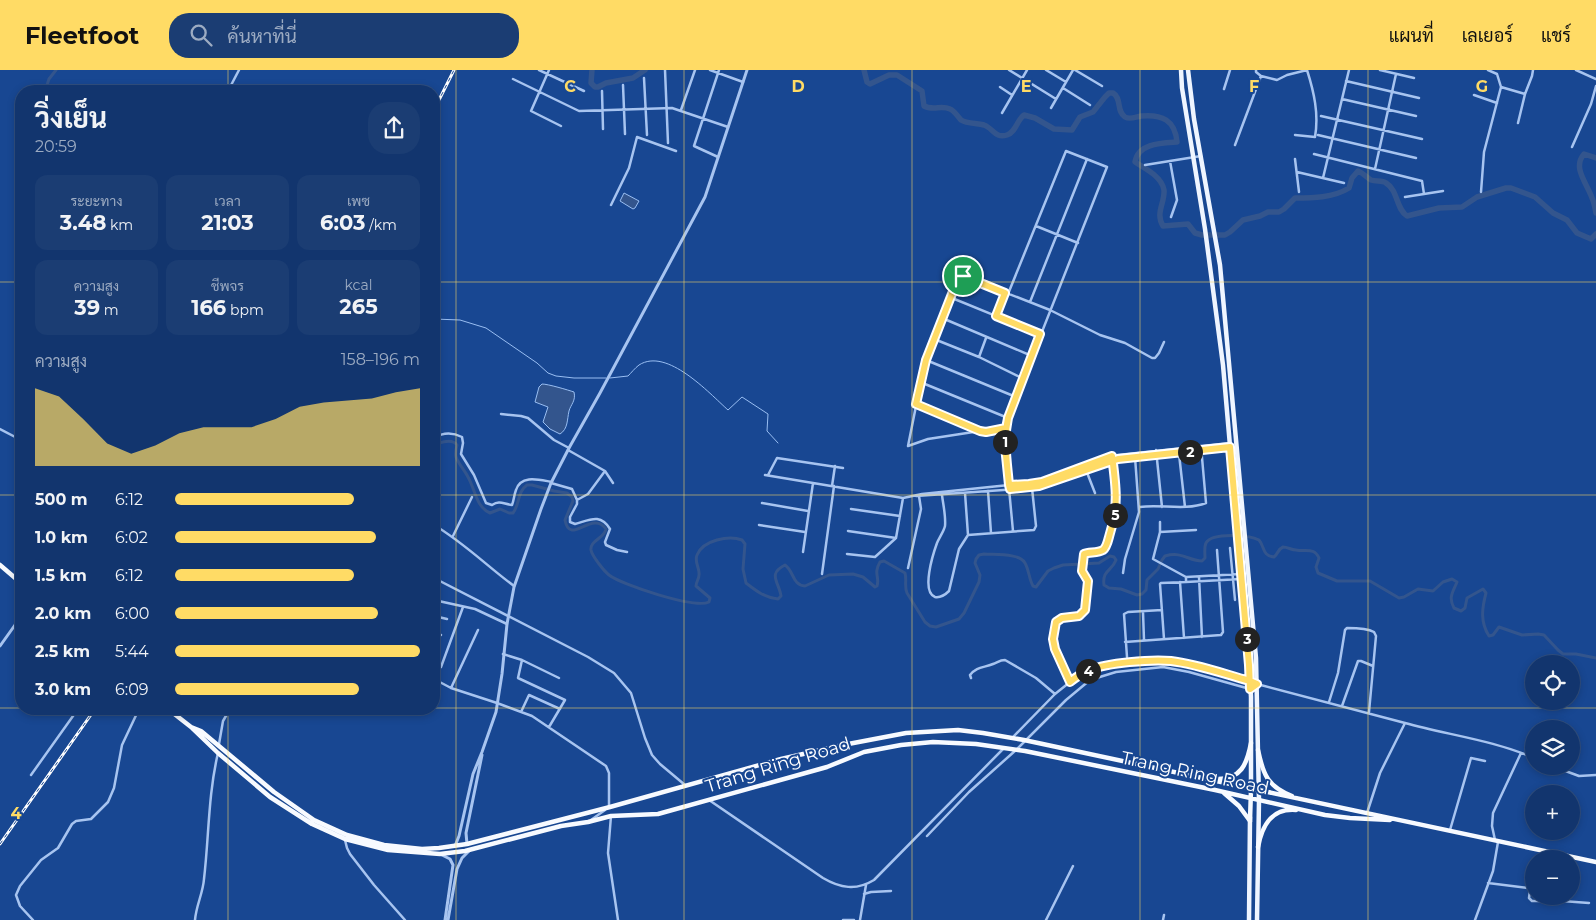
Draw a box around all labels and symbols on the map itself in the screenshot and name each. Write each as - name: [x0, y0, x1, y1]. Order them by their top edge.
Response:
- text: C: [564, 77, 576, 96]
- text: D: [791, 77, 805, 96]
- text: E: [1021, 77, 1031, 96]
- text: F: [1249, 77, 1259, 96]
- text: G: [1476, 77, 1488, 96]
- pin: [942, 255, 984, 297]
- pin: 1: [992, 430, 1018, 454]
- pin: 2: [1178, 440, 1202, 464]
- pin: 5: [1102, 502, 1128, 528]
- pin: 3: [1234, 626, 1260, 652]
- pin: 4: [1076, 658, 1100, 684]
- street label: Trang Ring Road: [703, 732, 853, 798]
- street label: Trang Ring Road: [1119, 747, 1271, 799]
- text: 4: [10, 804, 22, 823]

